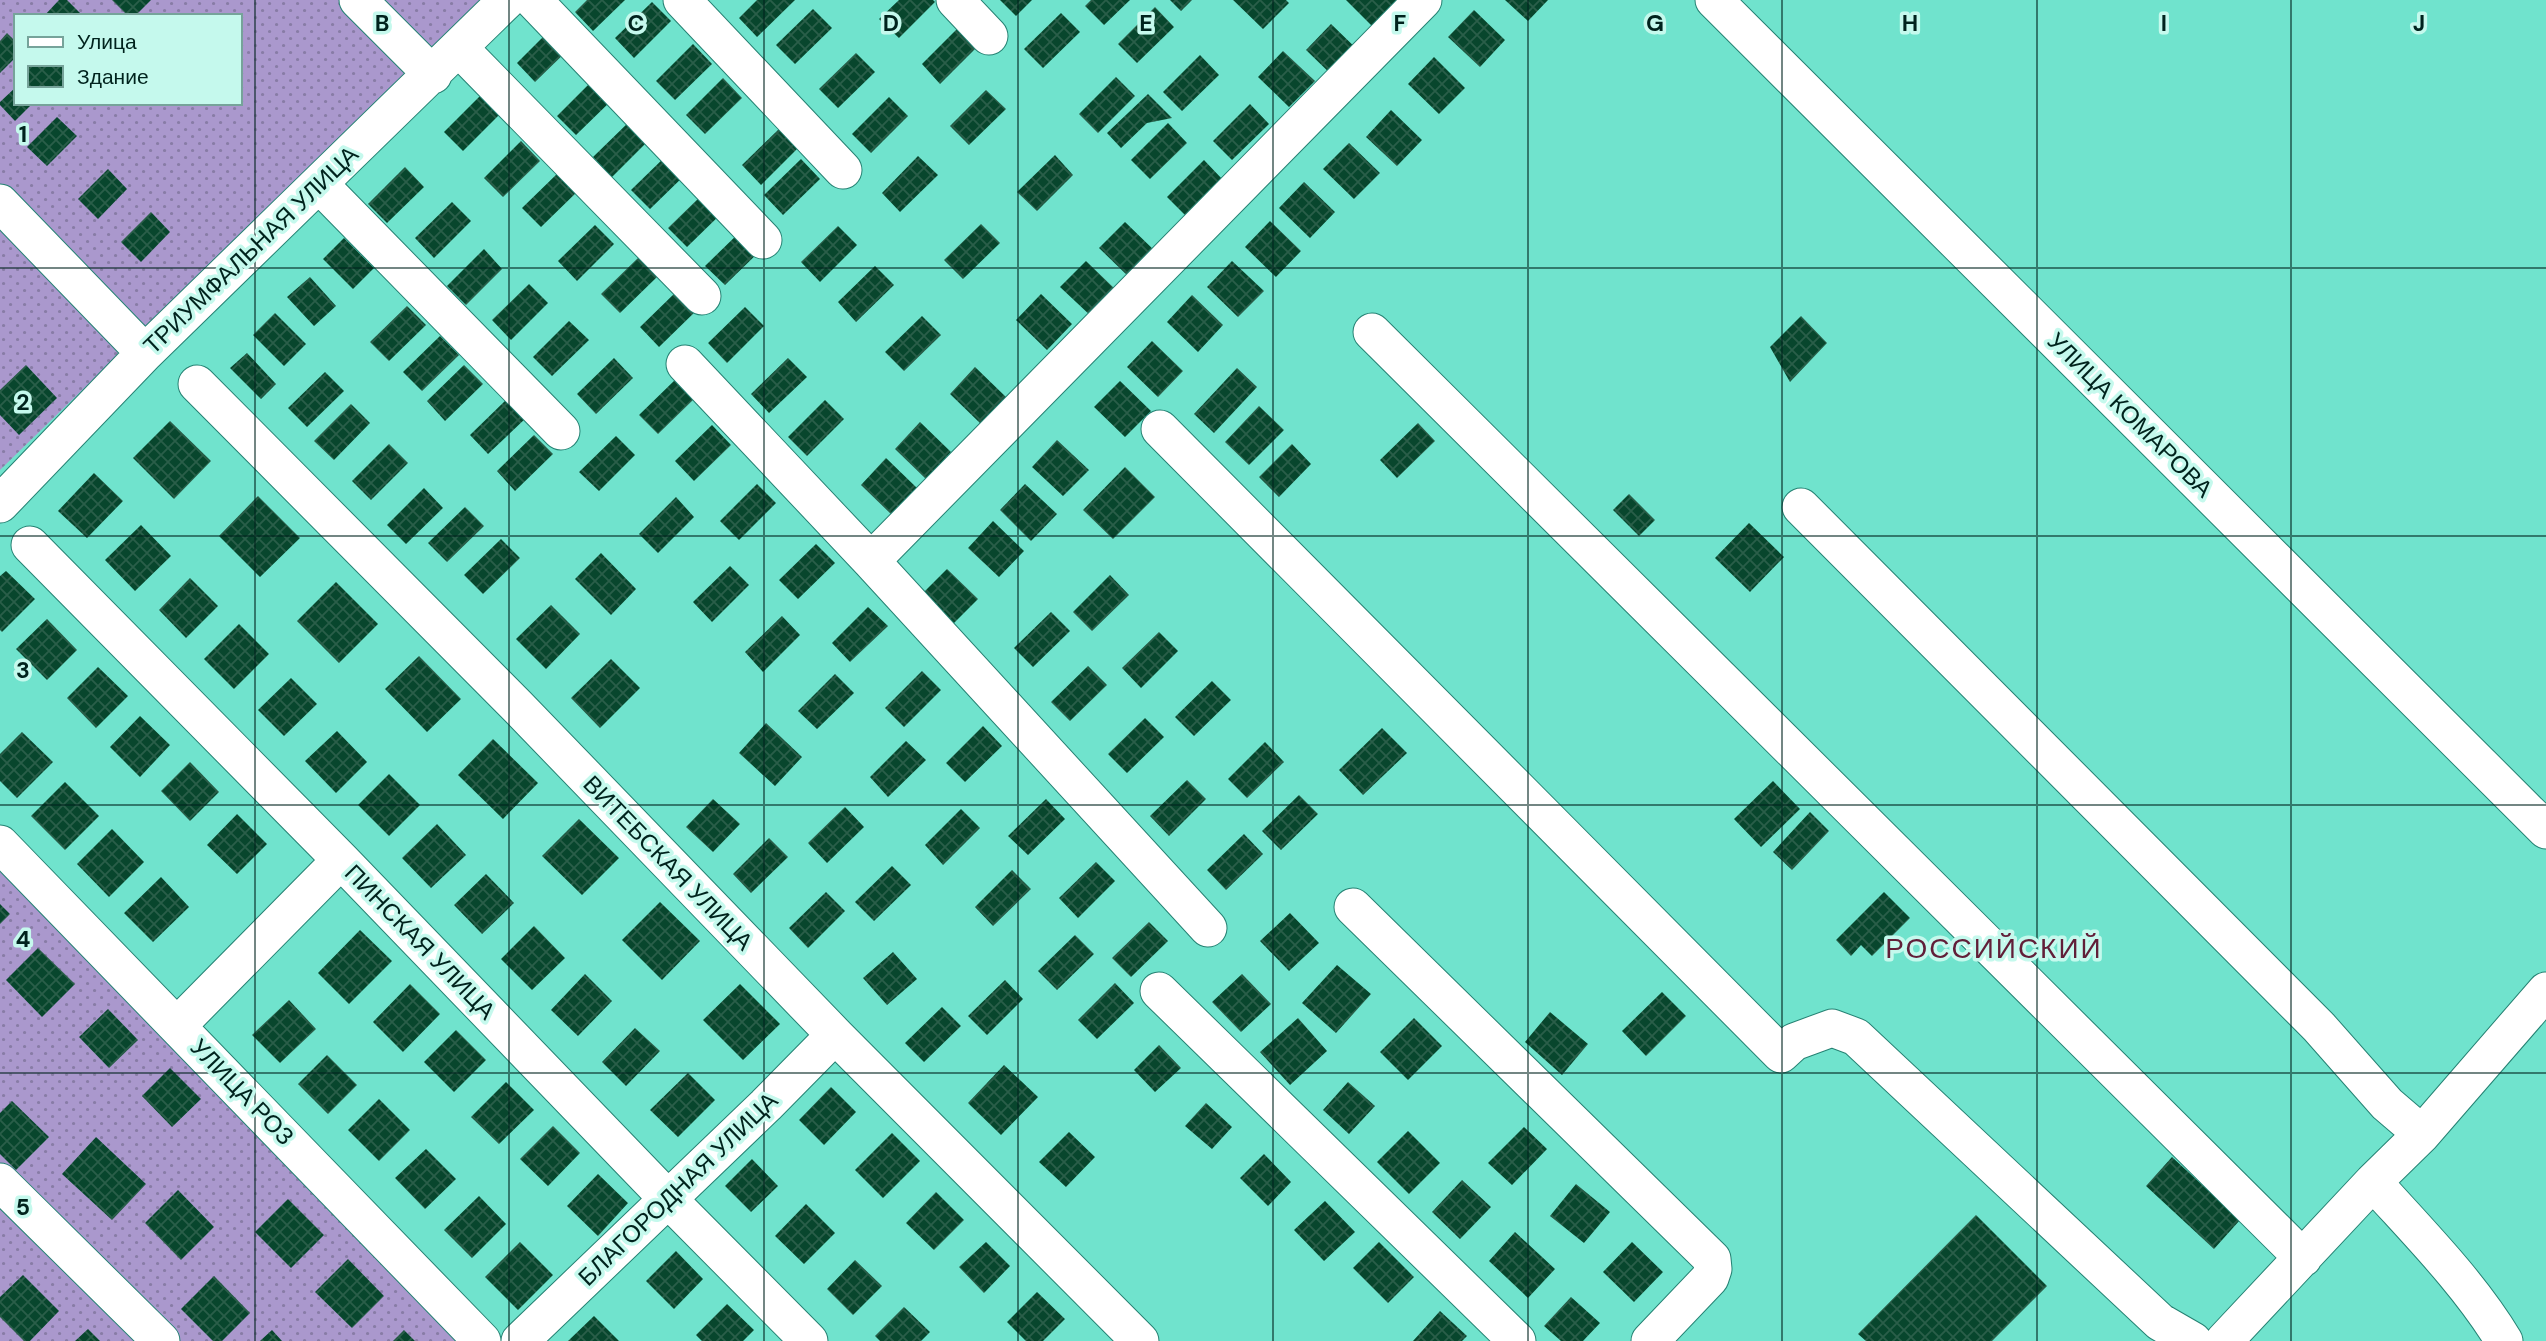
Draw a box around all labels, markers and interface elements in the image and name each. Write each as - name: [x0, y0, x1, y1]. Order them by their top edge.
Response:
- text: B: [375, 8, 389, 38]
- text: C: [628, 8, 644, 38]
- text: D: [883, 8, 899, 38]
- text: E: [1139, 8, 1153, 38]
- text: F: [1394, 8, 1407, 38]
- text: G: [1646, 8, 1664, 38]
- text: H: [1902, 8, 1918, 38]
- text: I: [2161, 8, 2167, 38]
- text: J: [2413, 8, 2425, 38]
- legend: [14, 14, 242, 105]
- text: Улица: [77, 28, 137, 56]
- text: Здание: [77, 63, 149, 91]
- text: 1: [19, 119, 27, 149]
- street label: ТРИУМФАЛЬНАЯ УЛИЦА: [137, 139, 365, 360]
- street label: УЛИЦА КОМАРОВА: [2041, 325, 2220, 504]
- text: 2: [16, 387, 30, 417]
- text: 3: [16, 655, 30, 685]
- street label: ВИТЕБСКАЯ УЛИЦА: [577, 769, 760, 957]
- street label: ПИНСКАЯ УЛИЦА: [338, 857, 502, 1026]
- text: 4: [16, 924, 31, 954]
- district label: РОССИЙСКИЙ: [1885, 930, 2103, 967]
- street label: УЛИЦА РОЗ: [184, 1032, 301, 1151]
- street label: БЛАГОРОДНАЯ УЛИЦА: [571, 1085, 784, 1292]
- text: 5: [16, 1192, 30, 1222]

